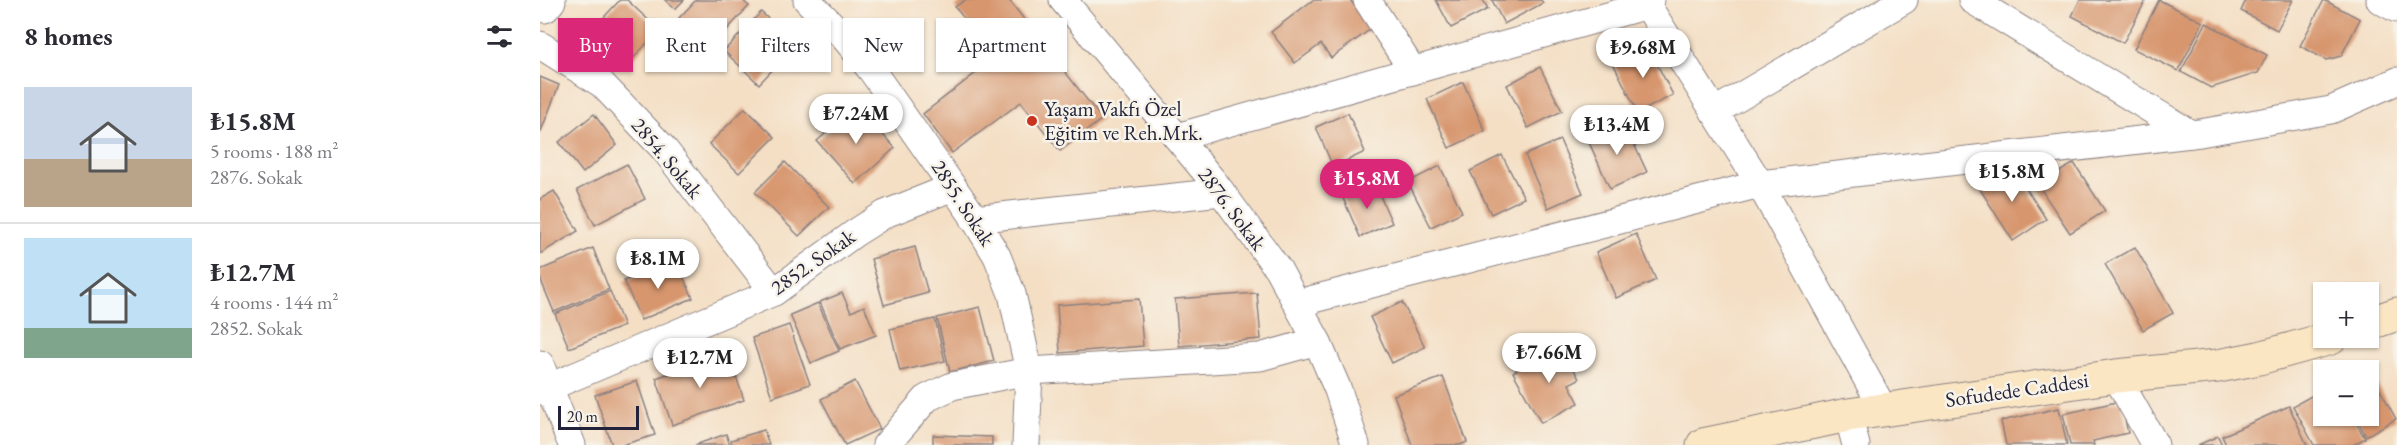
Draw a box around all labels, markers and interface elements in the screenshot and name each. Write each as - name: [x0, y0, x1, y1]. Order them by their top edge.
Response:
- chip: Buy: [558, 18, 633, 72]
- chip: Rent: [645, 18, 727, 72]
- chip: Filters: [739, 18, 831, 72]
- chip: New: [843, 18, 924, 72]
- chip: Apartment: [936, 18, 1067, 72]
- text: 8 homes: [24, 19, 113, 53]
- icon: filters: [483, 20, 516, 53]
- pin: ₺9.68M: [1594, 28, 1692, 79]
- text: ₺9.68M: [1610, 34, 1676, 60]
- pin: ₺7.24M: [807, 94, 905, 145]
- place label: Yaşam Vakfı Özel Eğitim ve Reh.Mrk.: [1044, 95, 1203, 146]
- text: ₺7.24M: [823, 100, 889, 126]
- text: ₺15.8M: [210, 104, 296, 138]
- pin: ₺13.4M: [1568, 105, 1666, 156]
- icon: home: [72, 111, 144, 183]
- text: ₺13.4M: [1584, 111, 1650, 137]
- street label: 2854. Sokak: [626, 112, 710, 204]
- marker: Yaşam Vakfı Özel Eğitim ve Reh.Mrk.: [1025, 114, 1039, 128]
- text: 5 rooms · 188 m²: [210, 138, 338, 164]
- pin: ₺15.8M: [1963, 152, 2061, 203]
- street label: 2855. Sokak: [926, 155, 1002, 252]
- text: ₺15.8M: [1979, 158, 2045, 184]
- pin: ₺15.8M: [1318, 159, 1416, 210]
- street label: 2876. Sokak: [1192, 162, 1273, 257]
- text: 2876. Sokak: [210, 164, 303, 190]
- text: ₺15.8M: [1334, 165, 1400, 191]
- street label: 2852. Sokak: [765, 222, 861, 301]
- pin: ₺8.1M: [616, 239, 700, 290]
- text: ₺8.1M: [630, 245, 686, 271]
- text: ₺12.7M: [210, 255, 296, 289]
- icon: home: [72, 262, 144, 334]
- map controls: [2313, 282, 2379, 426]
- button: +: [2313, 282, 2379, 348]
- text: 4 rooms · 144 m²: [210, 289, 338, 315]
- text: 2852. Sokak: [210, 315, 303, 341]
- pin: ₺7.66M: [1500, 333, 1598, 384]
- pin: ₺12.7M: [651, 338, 749, 389]
- text: ₺7.66M: [1516, 339, 1582, 365]
- text: ₺12.7M: [667, 344, 733, 370]
- button: −: [2313, 360, 2379, 426]
- street label: Sofudede Caddesi: [1944, 366, 2090, 413]
- scale bar: [558, 403, 639, 430]
- text: 20 m: [567, 406, 598, 427]

